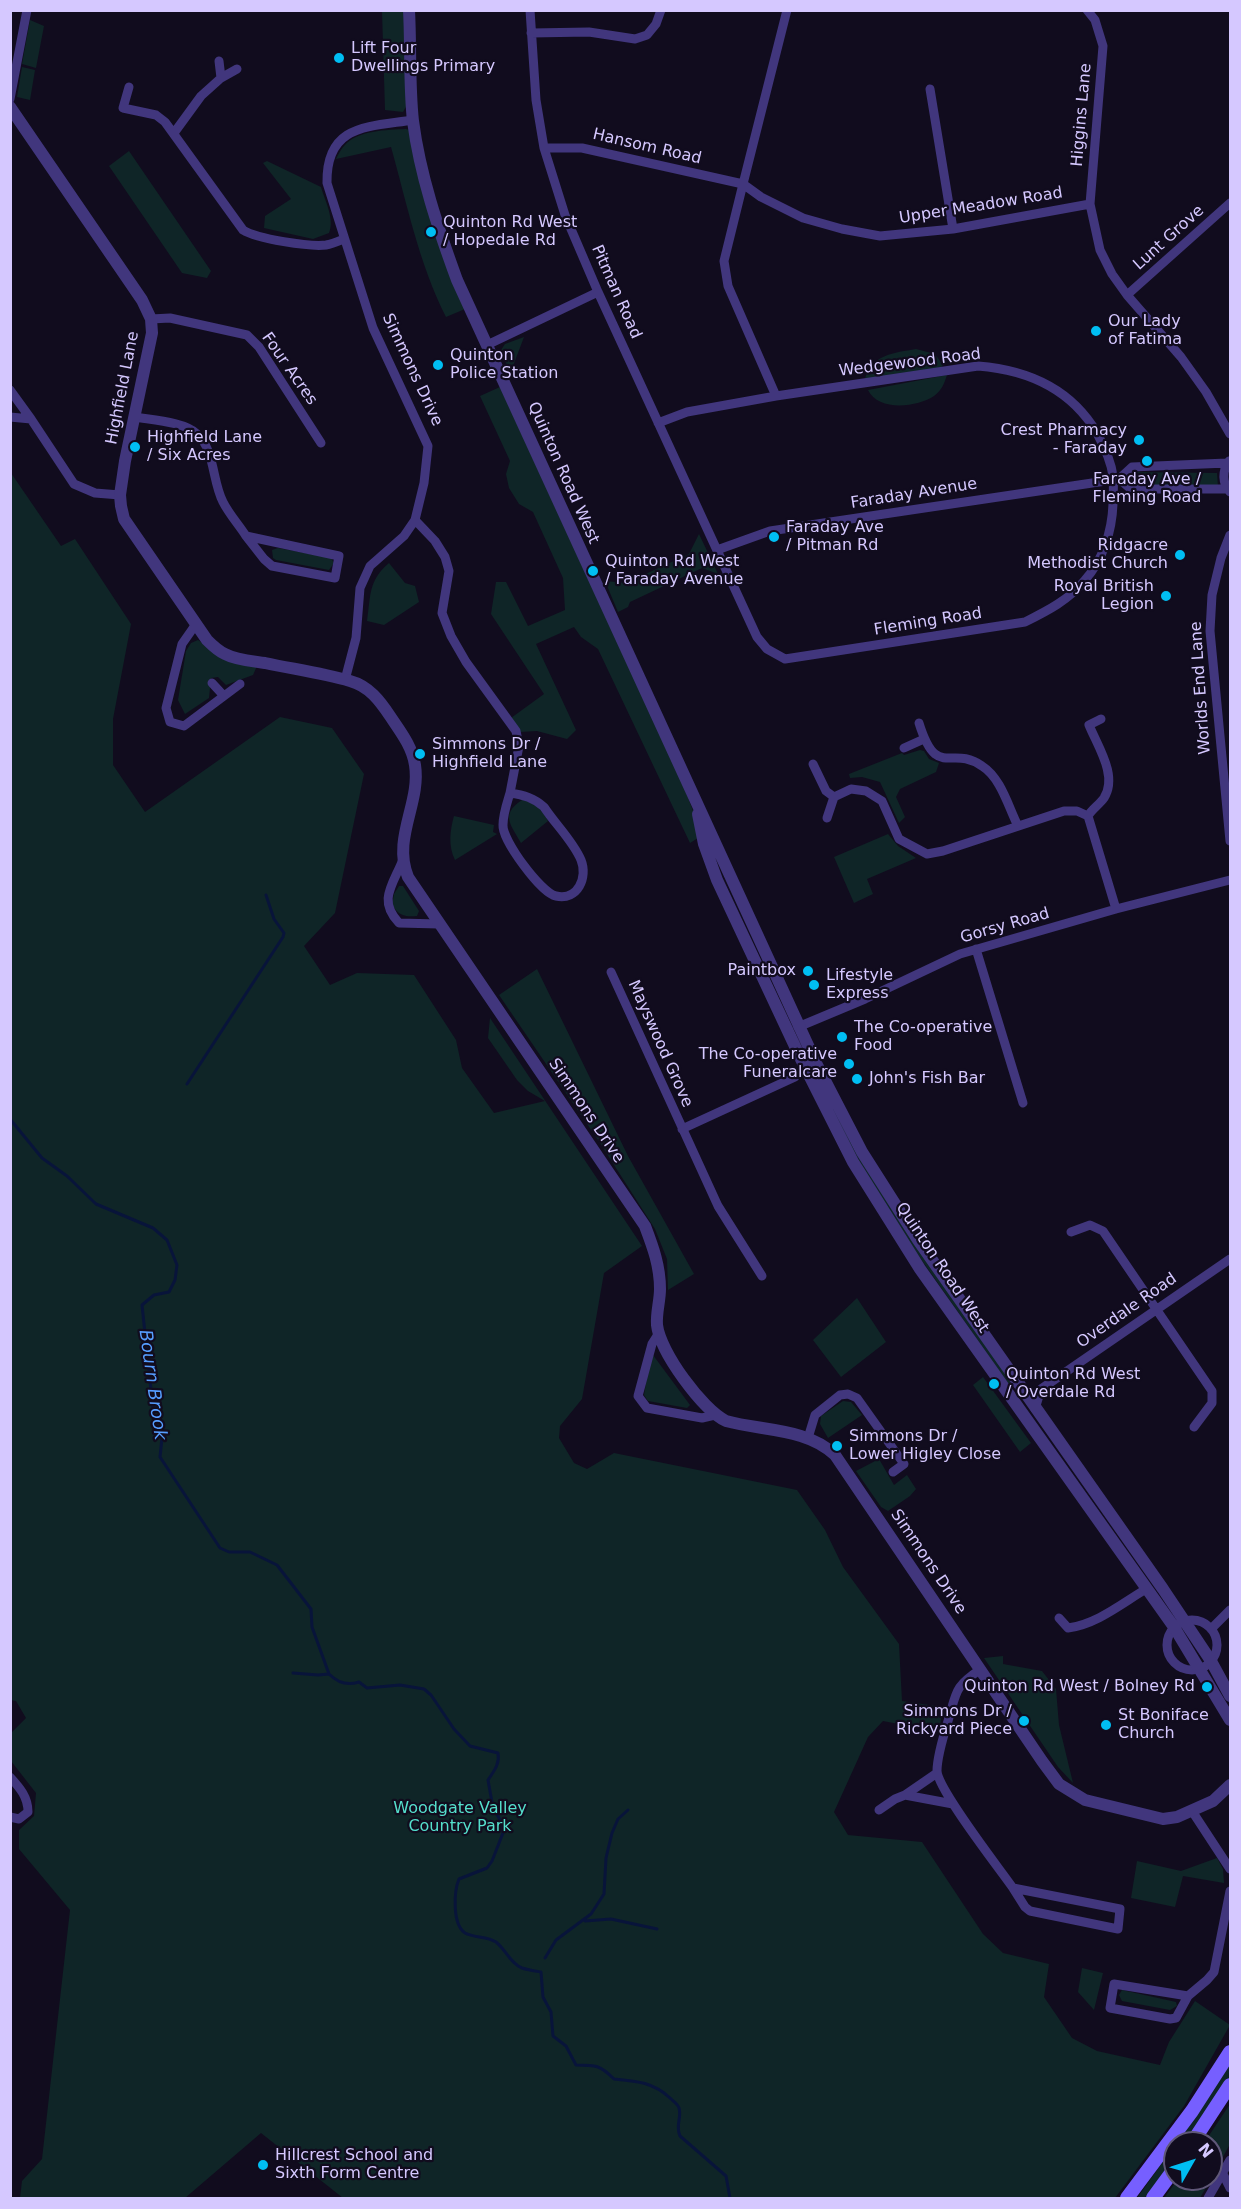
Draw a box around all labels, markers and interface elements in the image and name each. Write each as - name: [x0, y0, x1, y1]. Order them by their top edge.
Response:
- place label: Lift Four Dwellings Primary: [351, 39, 495, 77]
- marker: Lift Four Dwellings Primary: [332, 51, 346, 65]
- street label: Higgins Lane: [1068, 63, 1096, 167]
- street label: Hansom Road: [591, 125, 703, 169]
- street label: Upper Meadow Road: [898, 184, 1064, 228]
- street label: Lunt Grove: [1130, 201, 1208, 275]
- place label: Quinton Rd West / Hopedale Rd: [443, 213, 577, 251]
- marker: Quinton Rd West / Hopedale Rd: [424, 225, 438, 239]
- street label: Pitman Road: [587, 242, 645, 342]
- street label: Simmons Drive: [378, 311, 446, 429]
- place label: Our Lady of Fatima: [1108, 312, 1182, 350]
- marker: Our Lady of Fatima: [1089, 324, 1103, 338]
- street label: Four Acres: [257, 329, 321, 409]
- street label: Highfield Lane: [103, 330, 143, 446]
- street label: Wedgewood Road: [838, 345, 982, 381]
- place label: Quinton Police Station: [450, 346, 558, 384]
- marker: Quinton Police Station: [431, 358, 445, 372]
- street label: Quinton Road West: [523, 399, 603, 547]
- place label: Crest Pharmacy - Faraday: [1001, 421, 1127, 459]
- place label: Highfield Lane / Six Acres: [147, 428, 262, 466]
- marker: Crest Pharmacy - Faraday: [1132, 433, 1146, 447]
- marker: Highfield Lane / Six Acres: [128, 440, 142, 454]
- marker: Faraday Ave / Fleming Road: [1140, 454, 1154, 468]
- place label: Faraday Ave / Fleming Road: [1092, 470, 1202, 508]
- street label: Faraday Avenue: [849, 475, 979, 513]
- place label: Faraday Ave / Pitman Rd: [786, 518, 884, 556]
- marker: Faraday Ave / Pitman Rd: [767, 530, 781, 544]
- place label: Ridgacre Methodist Church: [1027, 536, 1168, 574]
- marker: Ridgacre Methodist Church: [1173, 548, 1187, 562]
- place label: Quinton Rd West / Faraday Avenue: [605, 552, 743, 590]
- marker: Quinton Rd West / Faraday Avenue: [586, 564, 600, 578]
- place label: Royal British Legion: [1054, 577, 1154, 615]
- marker: Royal British Legion: [1159, 589, 1173, 603]
- street label: Fleming Road: [873, 604, 983, 640]
- street label: Worlds End Lane: [1187, 621, 1215, 755]
- place label: Simmons Dr / Highfield Lane: [432, 735, 547, 773]
- marker: Simmons Dr / Highfield Lane: [413, 747, 427, 761]
- street label: Gorsy Road: [958, 904, 1052, 948]
- place label: Paintbox: [727, 961, 796, 981]
- marker: Paintbox: [801, 964, 815, 978]
- place label: Lifestyle Express: [826, 966, 893, 1004]
- street label: Mayswood Grove: [623, 977, 697, 1111]
- marker: Lifestyle Express: [807, 978, 821, 992]
- place label: The Co-operative Food: [854, 1018, 992, 1056]
- marker: The Co-operative Food: [835, 1030, 849, 1044]
- place label: The Co-operative Funeralcare: [699, 1045, 837, 1083]
- street label: Simmons Drive: [544, 1055, 628, 1167]
- marker: The Co-operative Funeralcare: [842, 1057, 856, 1071]
- place label: John's Fish Bar: [869, 1069, 985, 1089]
- marker: John's Fish Bar: [850, 1072, 864, 1086]
- street label: Quinton Road West: [891, 1199, 993, 1337]
- street label: Overdale Road: [1073, 1269, 1181, 1353]
- water label: Bourn Brook: [134, 1328, 170, 1442]
- place label: Quinton Rd West / Overdale Rd: [1006, 1365, 1140, 1403]
- marker: Quinton Rd West / Overdale Rd: [987, 1377, 1001, 1391]
- place label: Simmons Dr / Lower Higley Close: [849, 1427, 1001, 1465]
- marker: Simmons Dr / Lower Higley Close: [830, 1439, 844, 1453]
- street label: Simmons Drive: [886, 1506, 970, 1618]
- place label: Quinton Rd West / Bolney Rd: [964, 1677, 1195, 1697]
- marker: Quinton Rd West / Bolney Rd: [1200, 1680, 1214, 1694]
- place label: Simmons Dr / Rickyard Piece: [896, 1702, 1012, 1740]
- place label: St Boniface Church: [1118, 1706, 1209, 1744]
- marker: Simmons Dr / Rickyard Piece: [1017, 1714, 1031, 1728]
- marker: St Boniface Church: [1099, 1718, 1113, 1732]
- park label: Woodgate Valley Country Park: [393, 1799, 527, 1837]
- north arrow: [1163, 2131, 1223, 2191]
- text: N: [1194, 2139, 1217, 2162]
- place label: Hillcrest School and Sixth Form Centre: [275, 2146, 433, 2184]
- marker: Hillcrest School and Sixth Form Centre: [256, 2158, 270, 2172]

